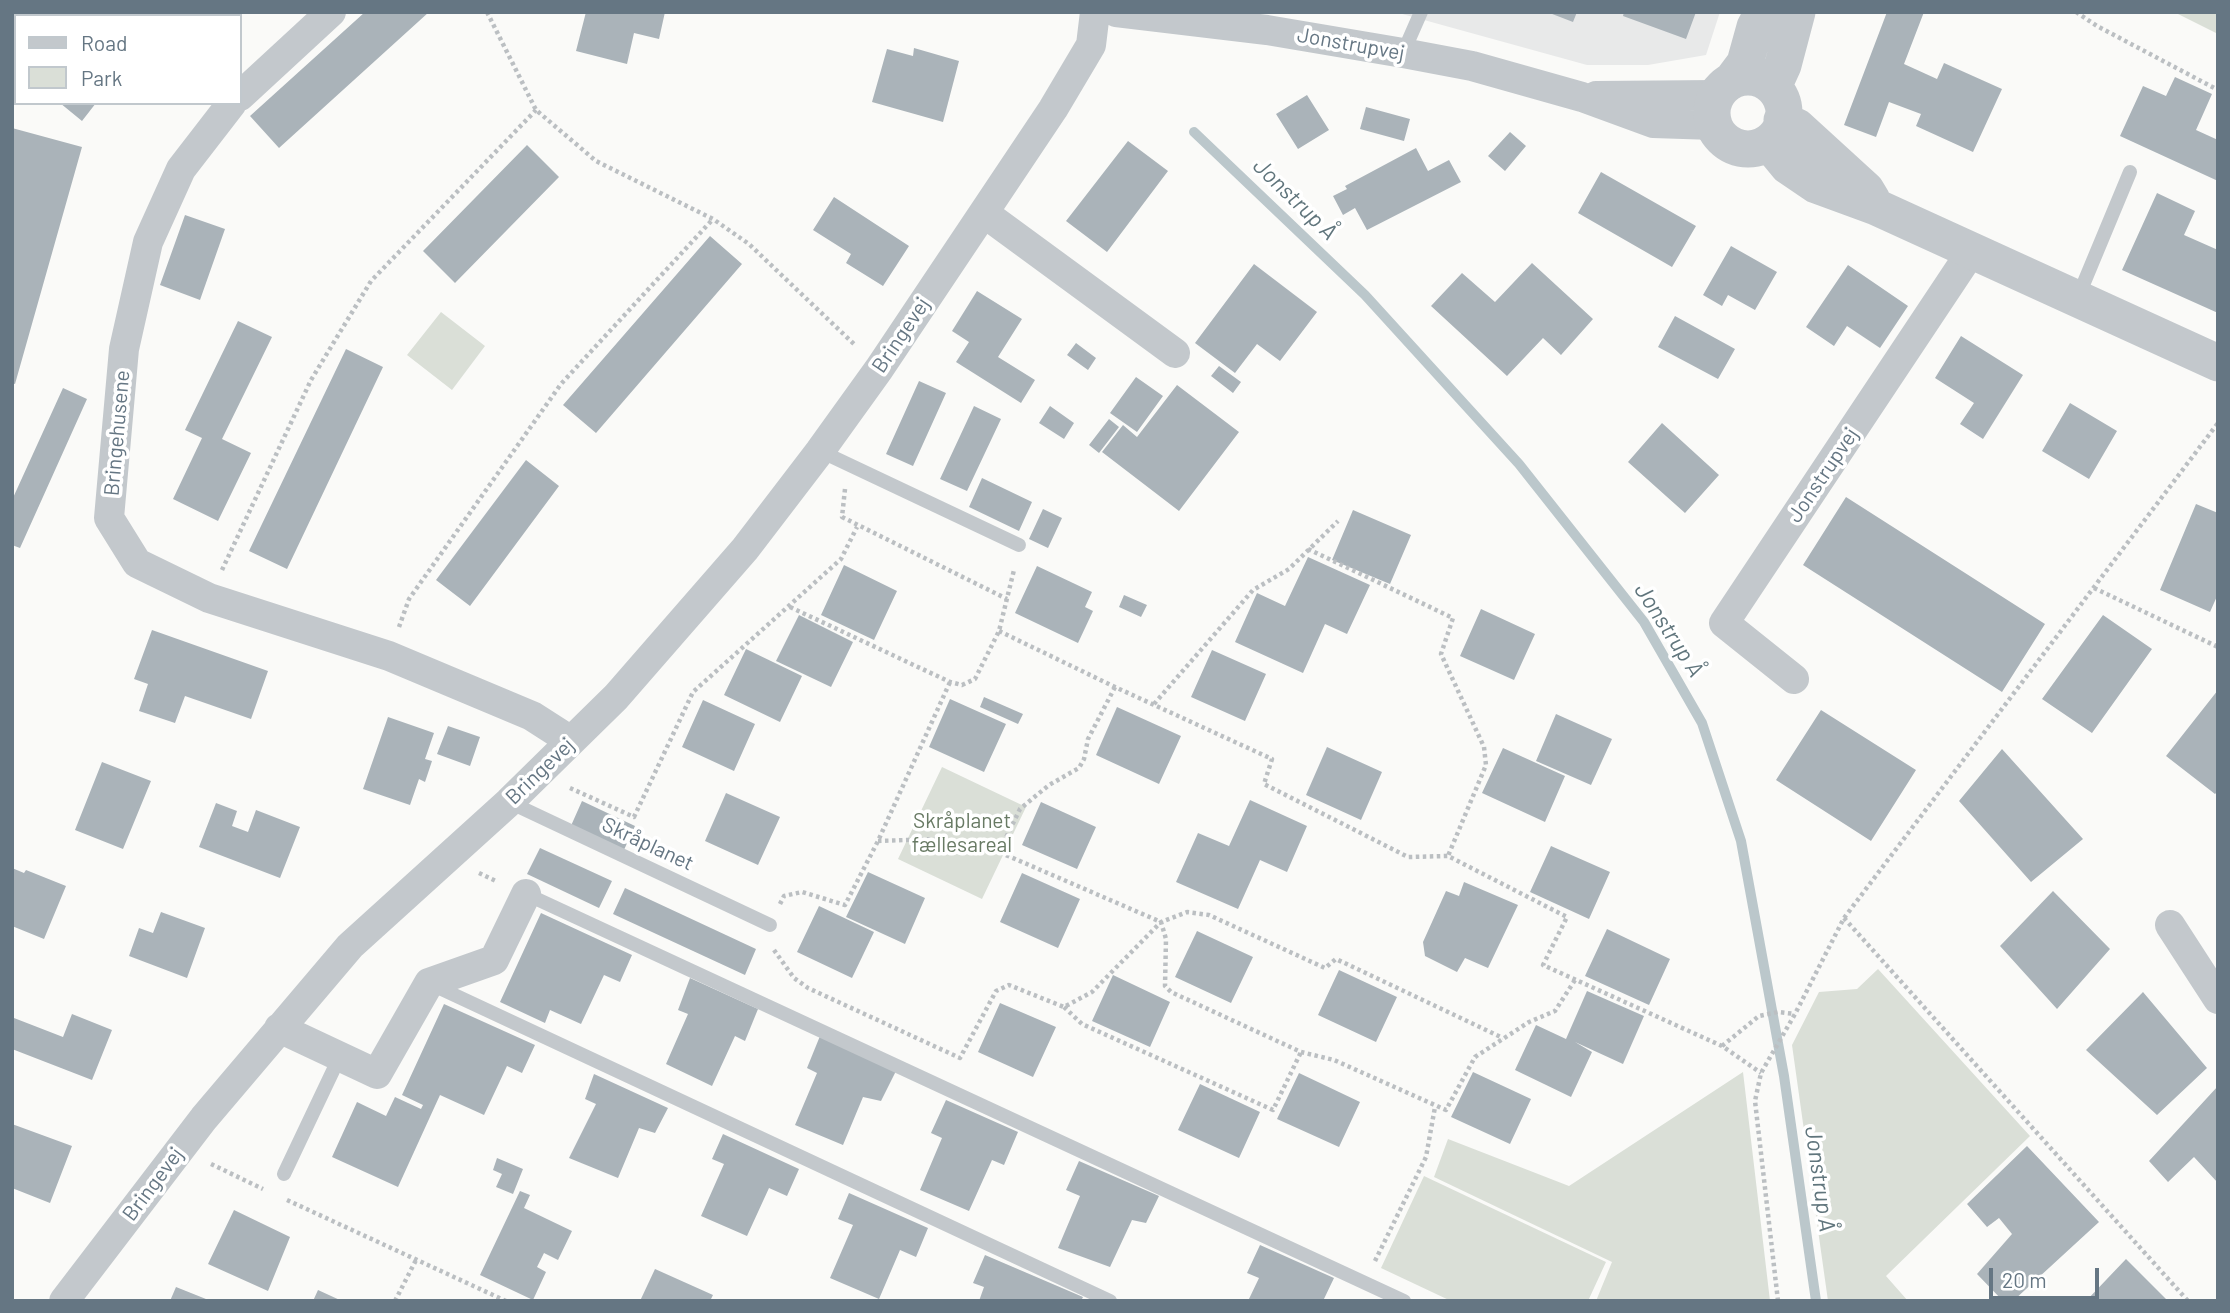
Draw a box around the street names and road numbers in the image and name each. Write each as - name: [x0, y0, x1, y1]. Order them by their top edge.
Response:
- street label: Jonstrupvej: [1295, 22, 1407, 66]
- street label: Bringevej: [867, 292, 935, 378]
- street label: Bringehusene: [99, 369, 135, 497]
- street label: Jonstrupvej: [1782, 423, 1864, 527]
- street label: Bringevej: [500, 732, 580, 810]
- street label: Skråplanet: [598, 812, 698, 876]
- street label: Bringevej: [117, 1142, 189, 1226]

